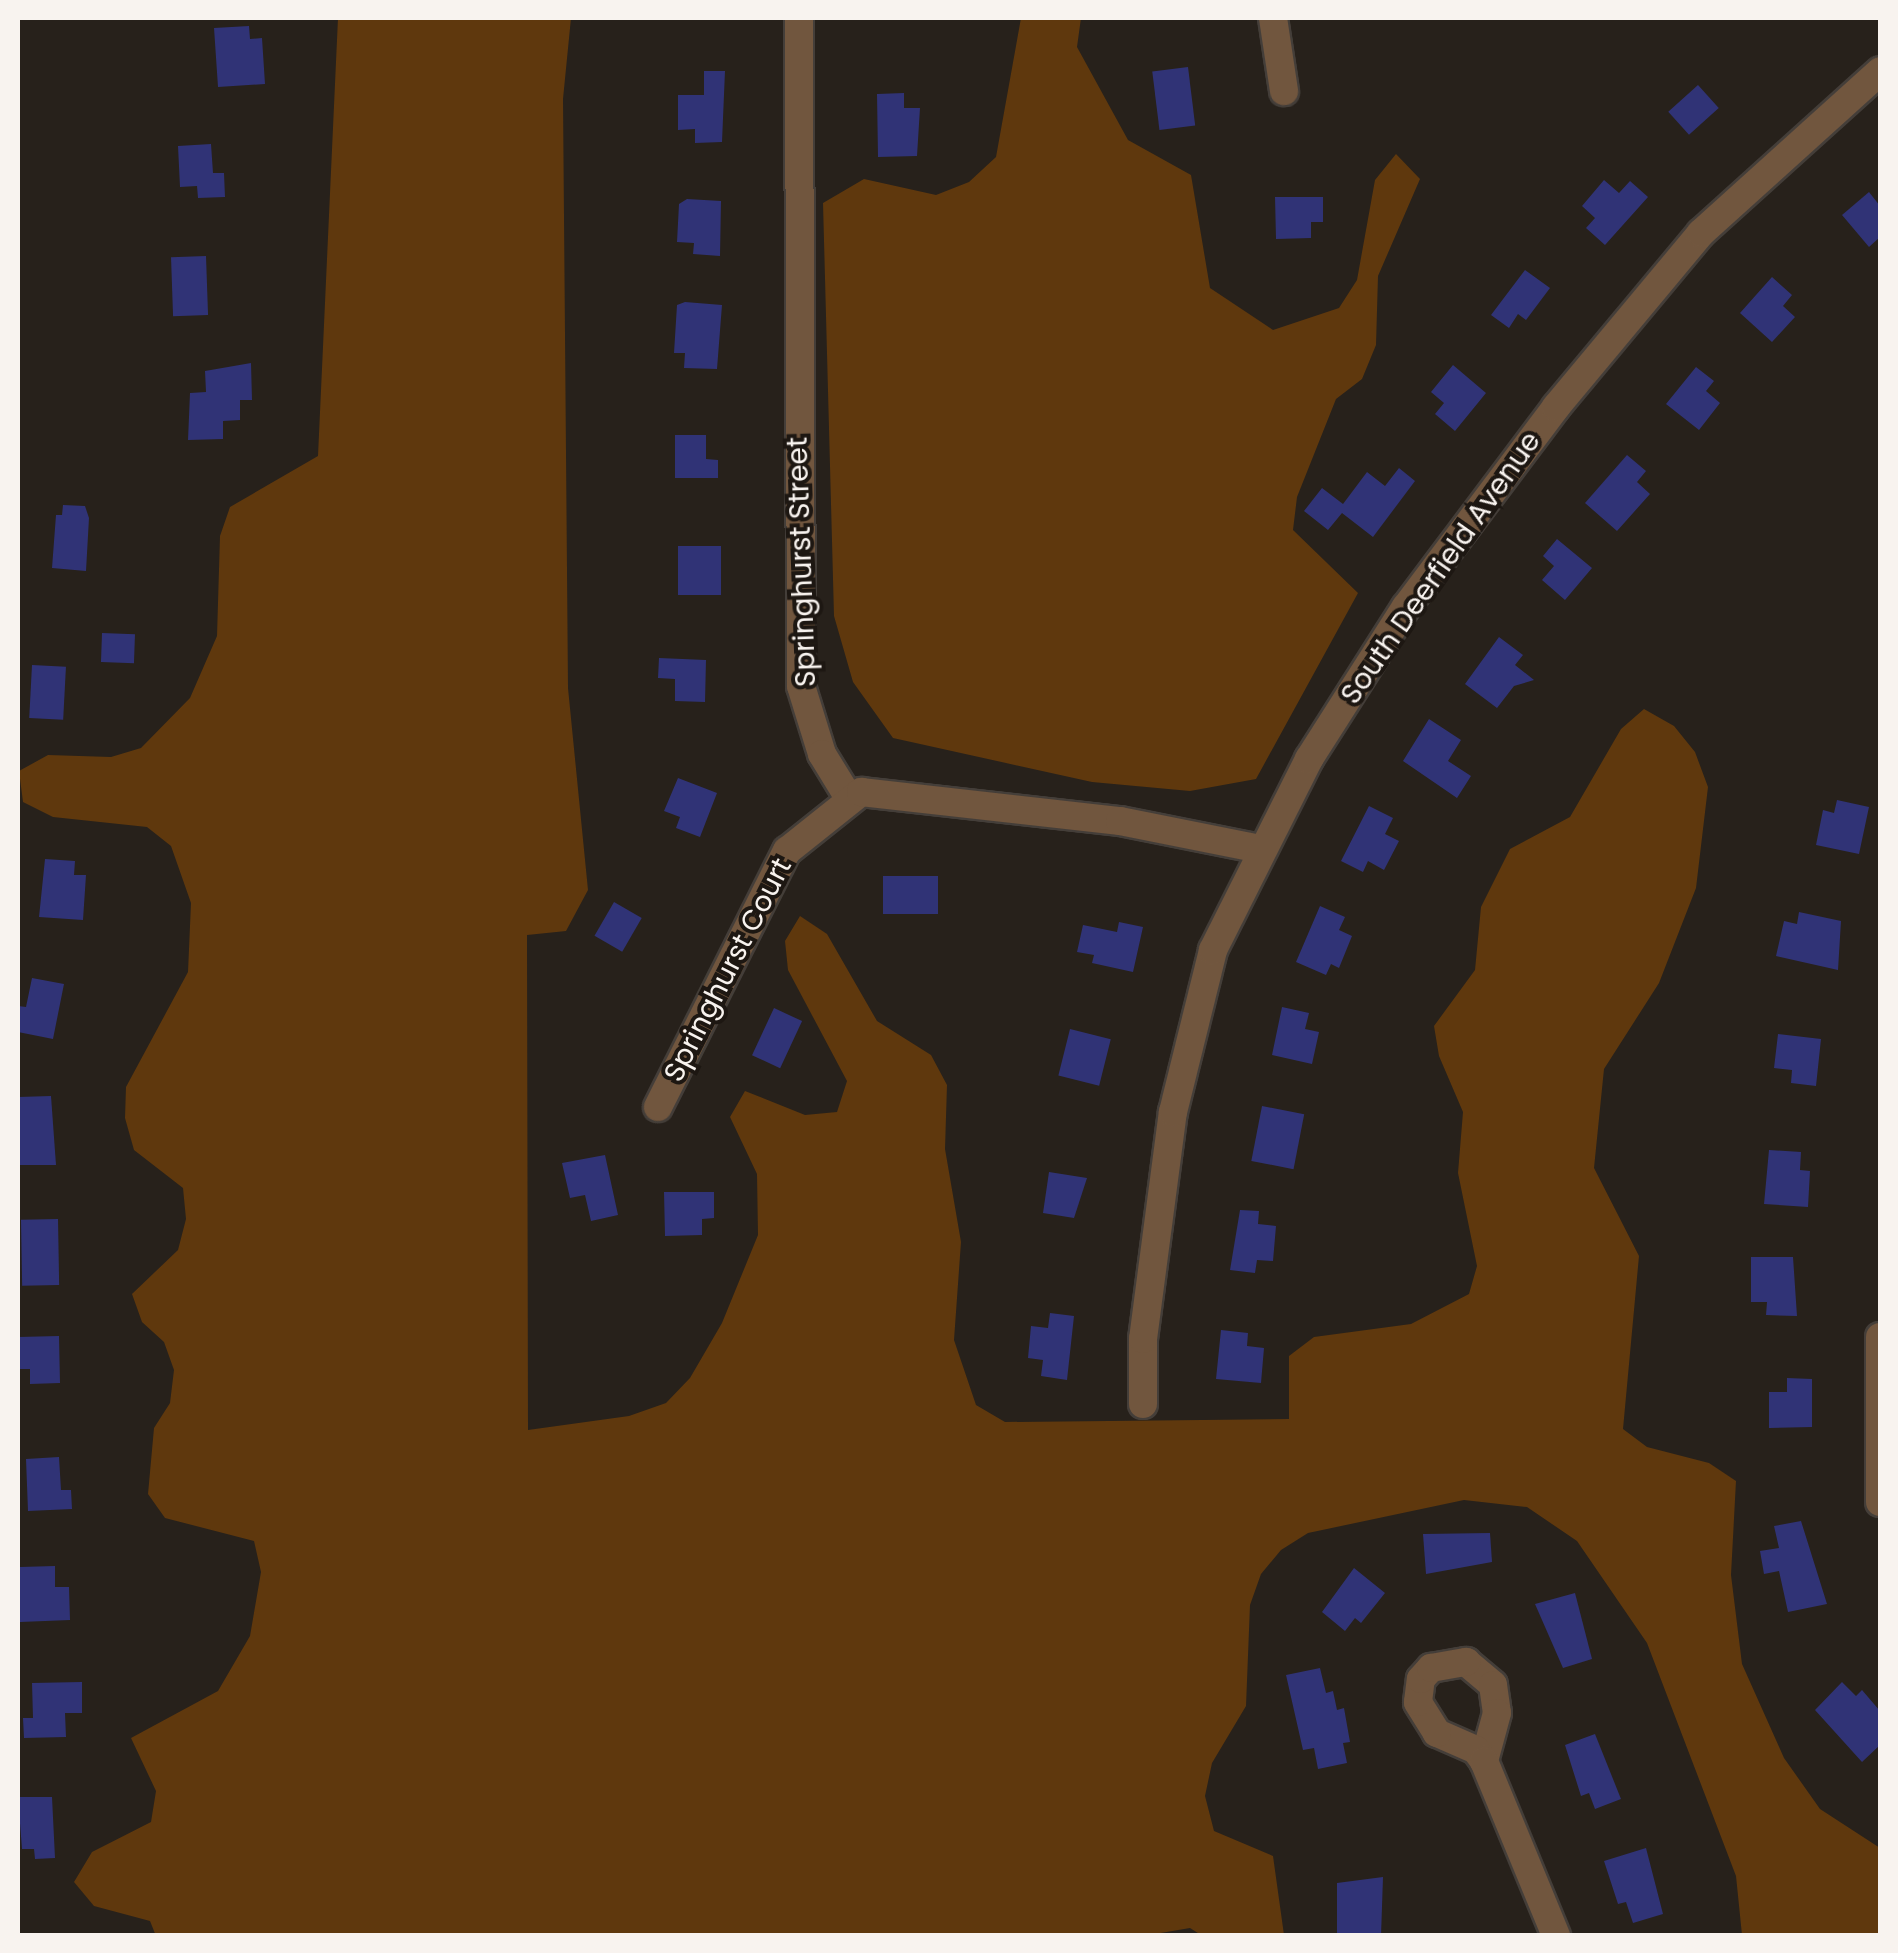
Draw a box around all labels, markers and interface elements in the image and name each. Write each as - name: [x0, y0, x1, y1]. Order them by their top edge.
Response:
- street label: South Deerfield Avenue: [1334, 425, 1548, 711]
- street label: Springhurst Street: [781, 436, 823, 688]
- street label: Springhurst Court: [657, 853, 799, 1087]

